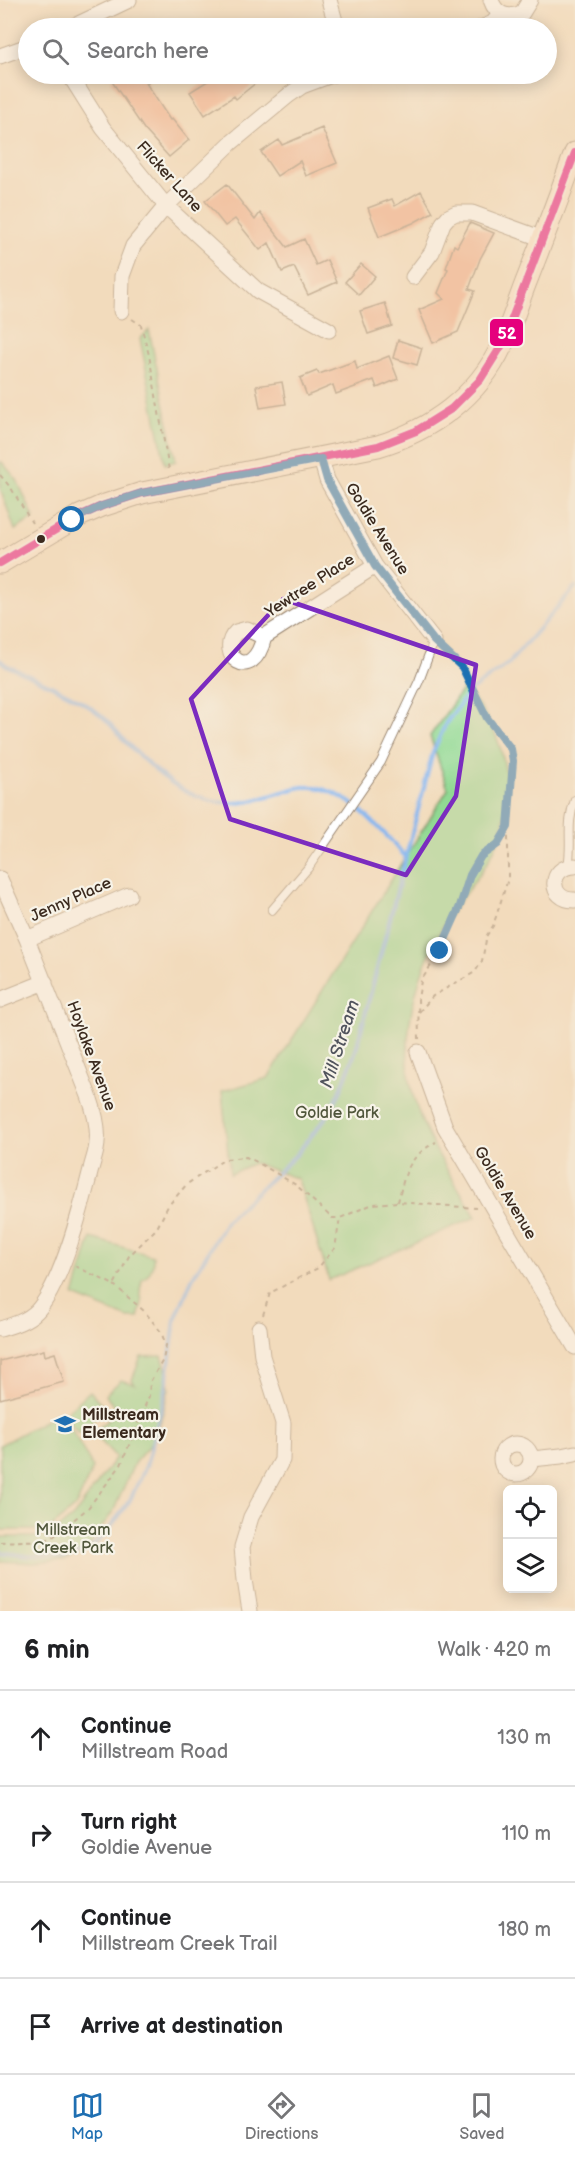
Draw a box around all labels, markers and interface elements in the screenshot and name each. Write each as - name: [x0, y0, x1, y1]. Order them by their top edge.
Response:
- search box: [18, 18, 557, 84]
- icon: search: [39, 35, 72, 68]
- text: Search here: [87, 38, 209, 65]
- street label: Flicker Lane: [132, 138, 206, 217]
- line badge: 52: [489, 318, 524, 347]
- text: 52: [498, 325, 517, 344]
- street label: Goldie Avenue: [341, 479, 413, 579]
- route start: [58, 506, 84, 532]
- unlabelled marker: [35, 533, 47, 545]
- street label: Yewtree Place: [261, 550, 359, 622]
- street label: Jenny Place: [28, 873, 115, 926]
- route end: [426, 937, 452, 963]
- water label: Mill Stream: [316, 997, 364, 1091]
- street label: Hoylake Avenue: [62, 999, 120, 1114]
- park label: Goldie Park: [295, 1104, 379, 1123]
- street label: Goldie Avenue: [470, 1143, 540, 1243]
- place label: Millstream Elementary: [82, 1406, 166, 1443]
- school or university icon: Millstream Elementary: [53, 1412, 77, 1436]
- map controls: [503, 1485, 557, 1593]
- button: locate: [503, 1485, 557, 1539]
- park label: Millstream Creek Park: [33, 1521, 113, 1558]
- button: layers: [503, 1539, 557, 1593]
- text: 6 min: [24, 1635, 90, 1666]
- text: Walk · 420 m: [438, 1638, 551, 1662]
- text: Continue: [81, 1713, 171, 1740]
- icon: ahead: [24, 1722, 57, 1755]
- text: 130 m: [497, 1726, 551, 1750]
- text: Millstream Road: [81, 1740, 228, 1764]
- text: Turn right: [81, 1809, 177, 1836]
- icon: right: [24, 1818, 57, 1851]
- text: 110 m: [502, 1822, 551, 1846]
- text: Goldie Avenue: [81, 1836, 212, 1860]
- text: Continue: [81, 1905, 171, 1932]
- icon: ahead: [24, 1914, 57, 1947]
- text: 180 m: [498, 1918, 551, 1942]
- text: Millstream Creek Trail: [81, 1932, 278, 1956]
- icon: arrive: [24, 2010, 57, 2043]
- text: Arrive at destination: [81, 2013, 283, 2040]
- tab: Map: [71, 2089, 104, 2144]
- tab: Directions: [245, 2089, 318, 2144]
- tab: Saved: [459, 2089, 504, 2144]

